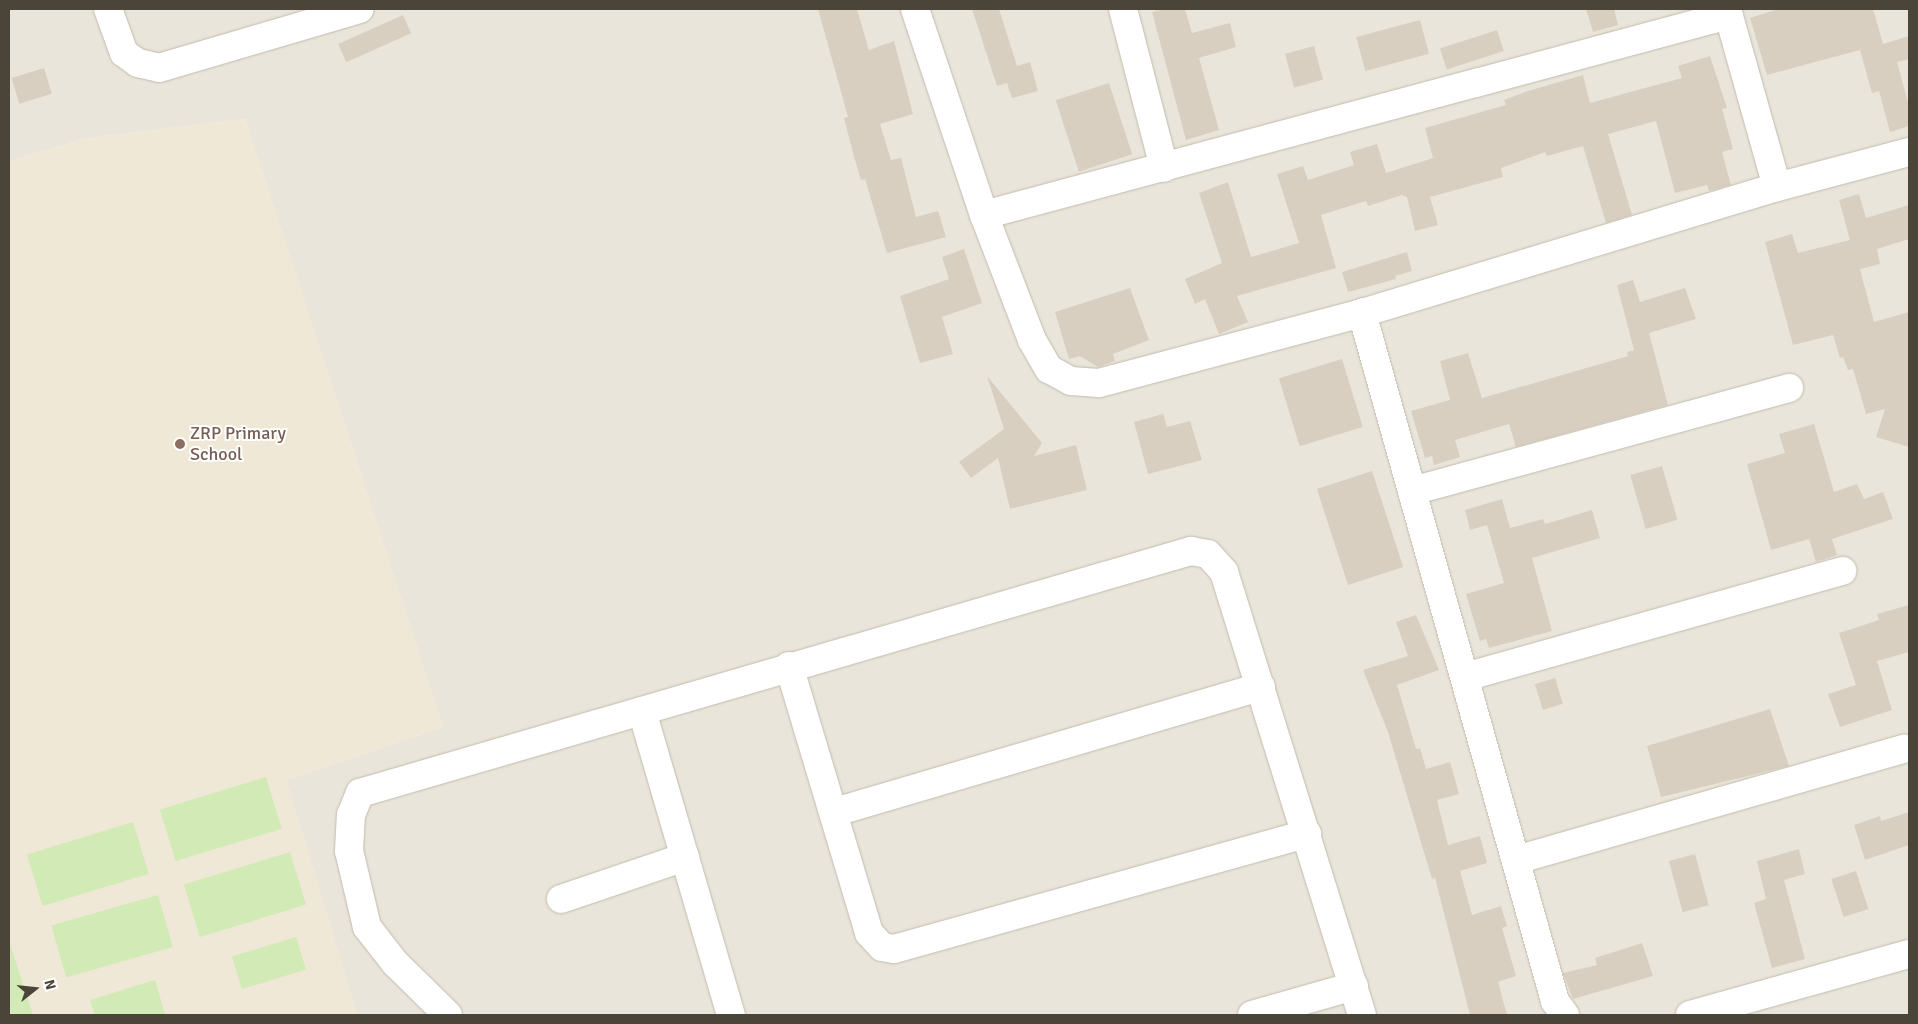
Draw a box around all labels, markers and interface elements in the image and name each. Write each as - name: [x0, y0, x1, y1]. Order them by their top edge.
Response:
- place label: ZRP Primary School: [190, 423, 286, 466]
- marker: ZRP Primary School: [174, 438, 186, 450]
- north arrow: [10, 964, 60, 1014]
- text: N: [40, 978, 59, 992]

